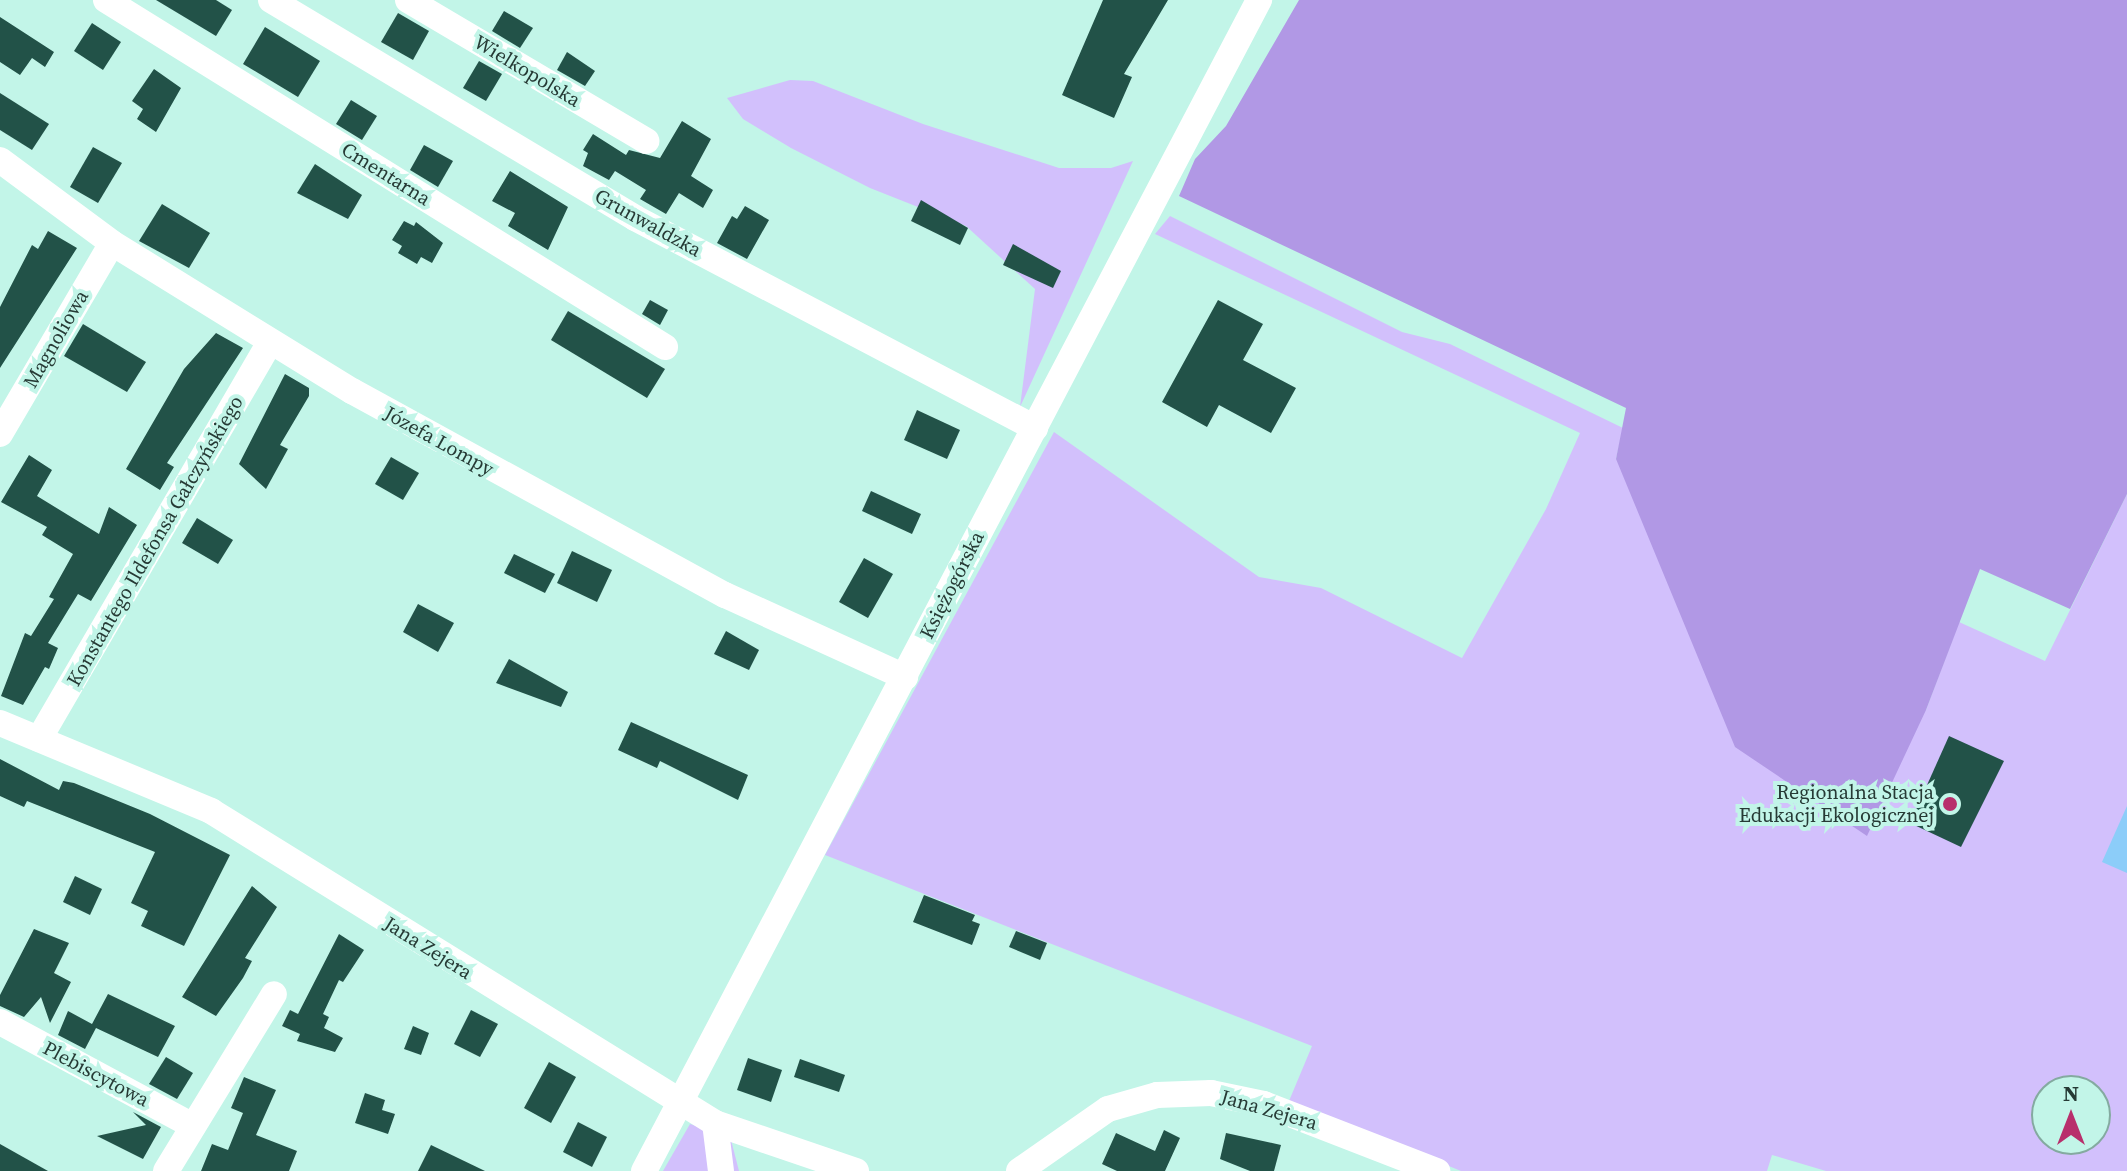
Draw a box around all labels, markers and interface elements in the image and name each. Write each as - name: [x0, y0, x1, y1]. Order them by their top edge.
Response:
- street label: Wielkopolska: [469, 30, 585, 112]
- street label: Cmentarna: [337, 137, 435, 211]
- street label: Grunwaldzka: [591, 184, 705, 262]
- street label: Magnoliowa: [18, 286, 94, 392]
- street label: Konstantego Ildefonsa Gałczyńskiego: [62, 391, 248, 691]
- street label: Józefa Lompy: [380, 401, 498, 481]
- street label: Księżogórska: [915, 527, 989, 643]
- place label: Regionalna Stacja Edukacji Ekologicznej: [1739, 780, 1934, 827]
- marker: Regionalna Stacja Edukacji Ekologicznej: [1941, 795, 1959, 813]
- street label: Jana Zejera: [380, 911, 476, 985]
- street label: Plebiscytowa: [39, 1036, 153, 1112]
- north arrow: [2031, 1075, 2111, 1155]
- text: N: [2063, 1078, 2079, 1108]
- street label: Jana Zejera: [1218, 1085, 1320, 1135]

